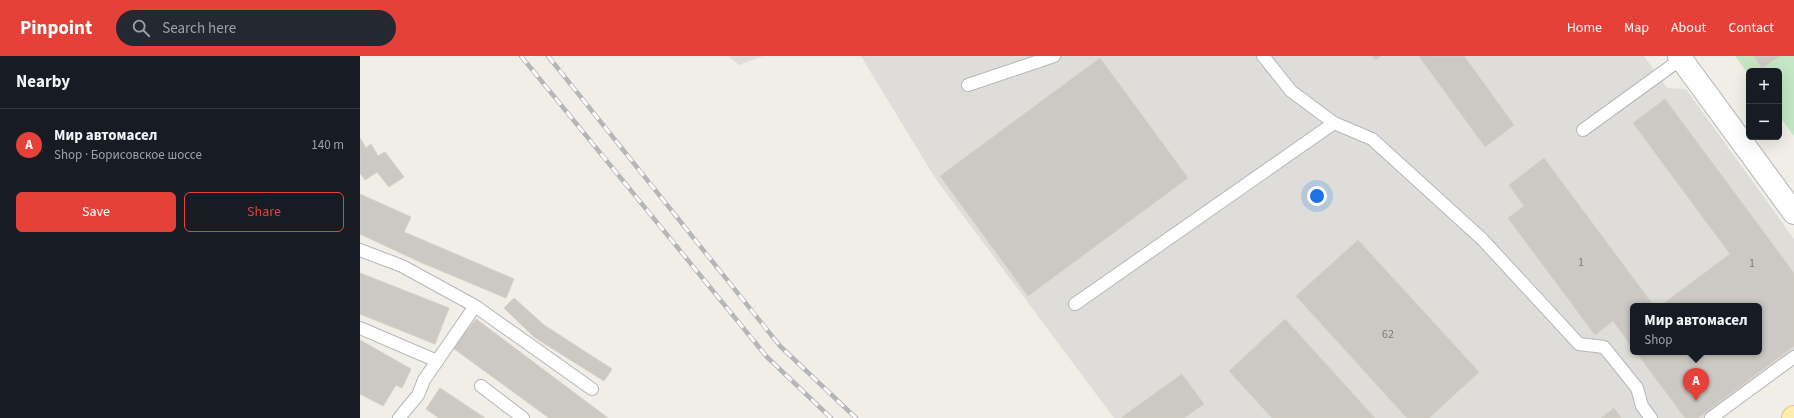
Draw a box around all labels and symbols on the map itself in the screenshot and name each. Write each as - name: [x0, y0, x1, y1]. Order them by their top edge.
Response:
- your location: [1307, 186, 1327, 206]
- house number: 1: [1578, 254, 1584, 271]
- house number: 1: [1749, 255, 1755, 272]
- house number: 62: [1382, 326, 1394, 343]
- pin: A: [1683, 368, 1709, 401]

